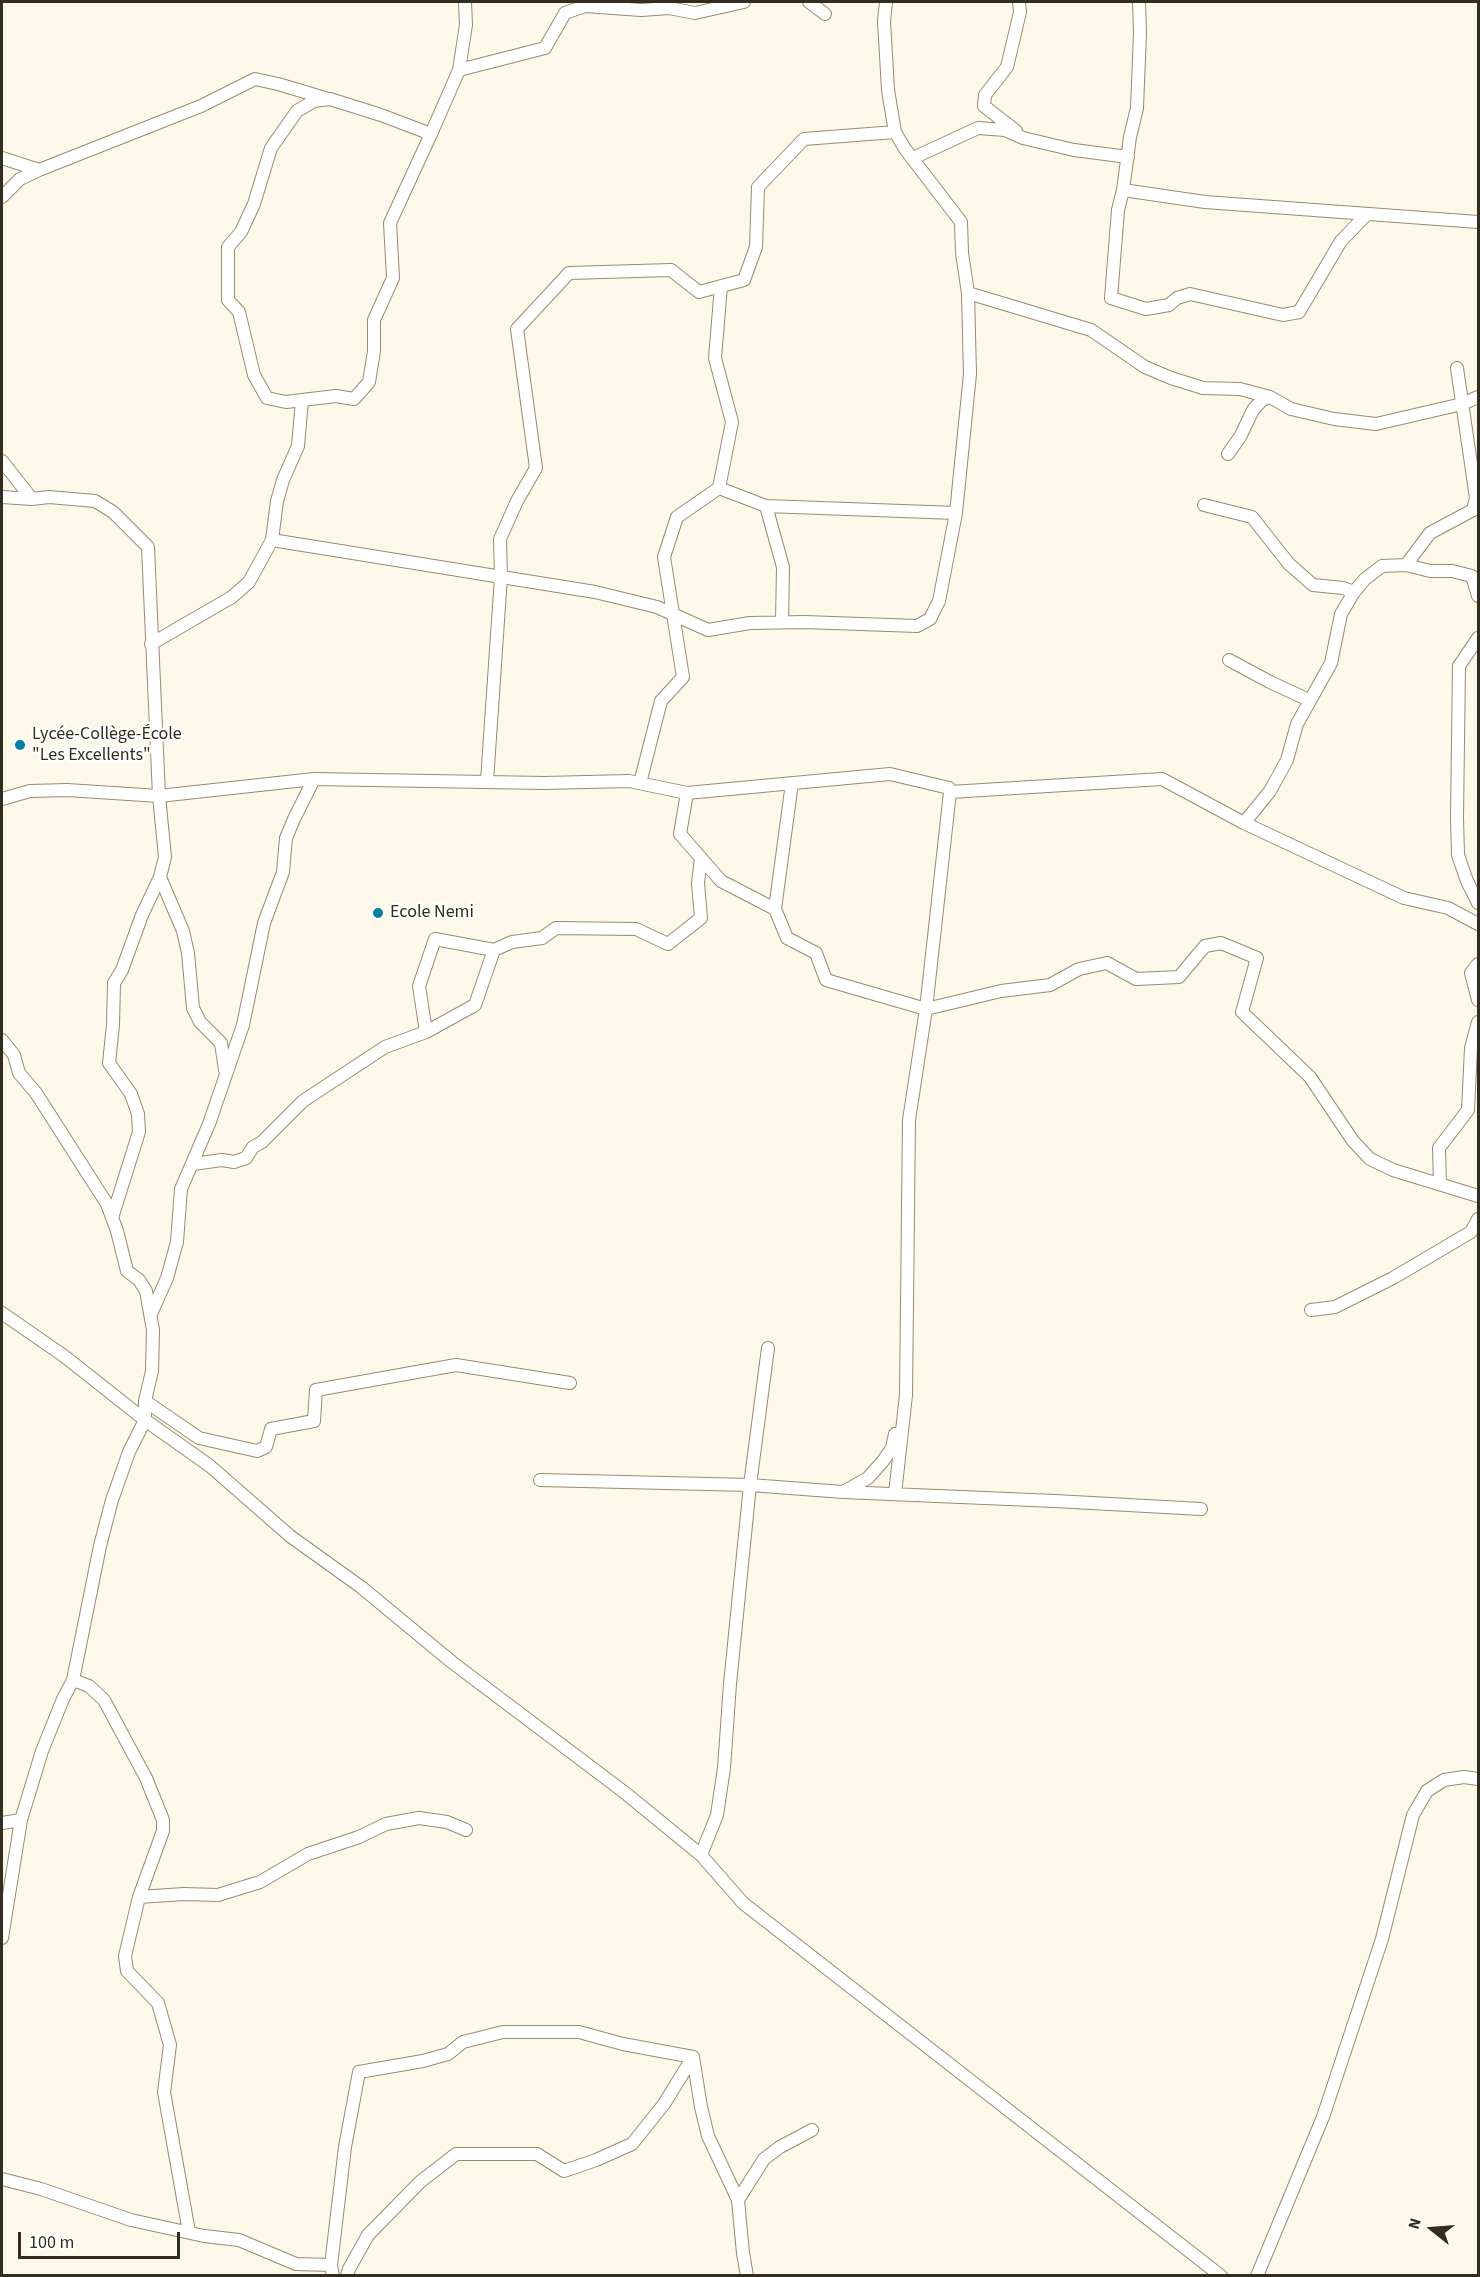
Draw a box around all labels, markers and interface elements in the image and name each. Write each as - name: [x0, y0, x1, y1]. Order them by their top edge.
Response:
- place label: Lycée-Collège-École "Les Excellents": [32, 724, 182, 766]
- marker: Lycée-Collège-École "Les Excellents": [13, 738, 27, 752]
- place label: Ecole Nemi: [390, 902, 474, 924]
- marker: Ecole Nemi: [371, 906, 385, 920]
- north arrow: [1402, 2199, 1462, 2259]
- text: N: [1403, 2215, 1427, 2232]
- scale bar: [21, 2220, 183, 2258]
- text: 100 m: [29, 2230, 74, 2255]

